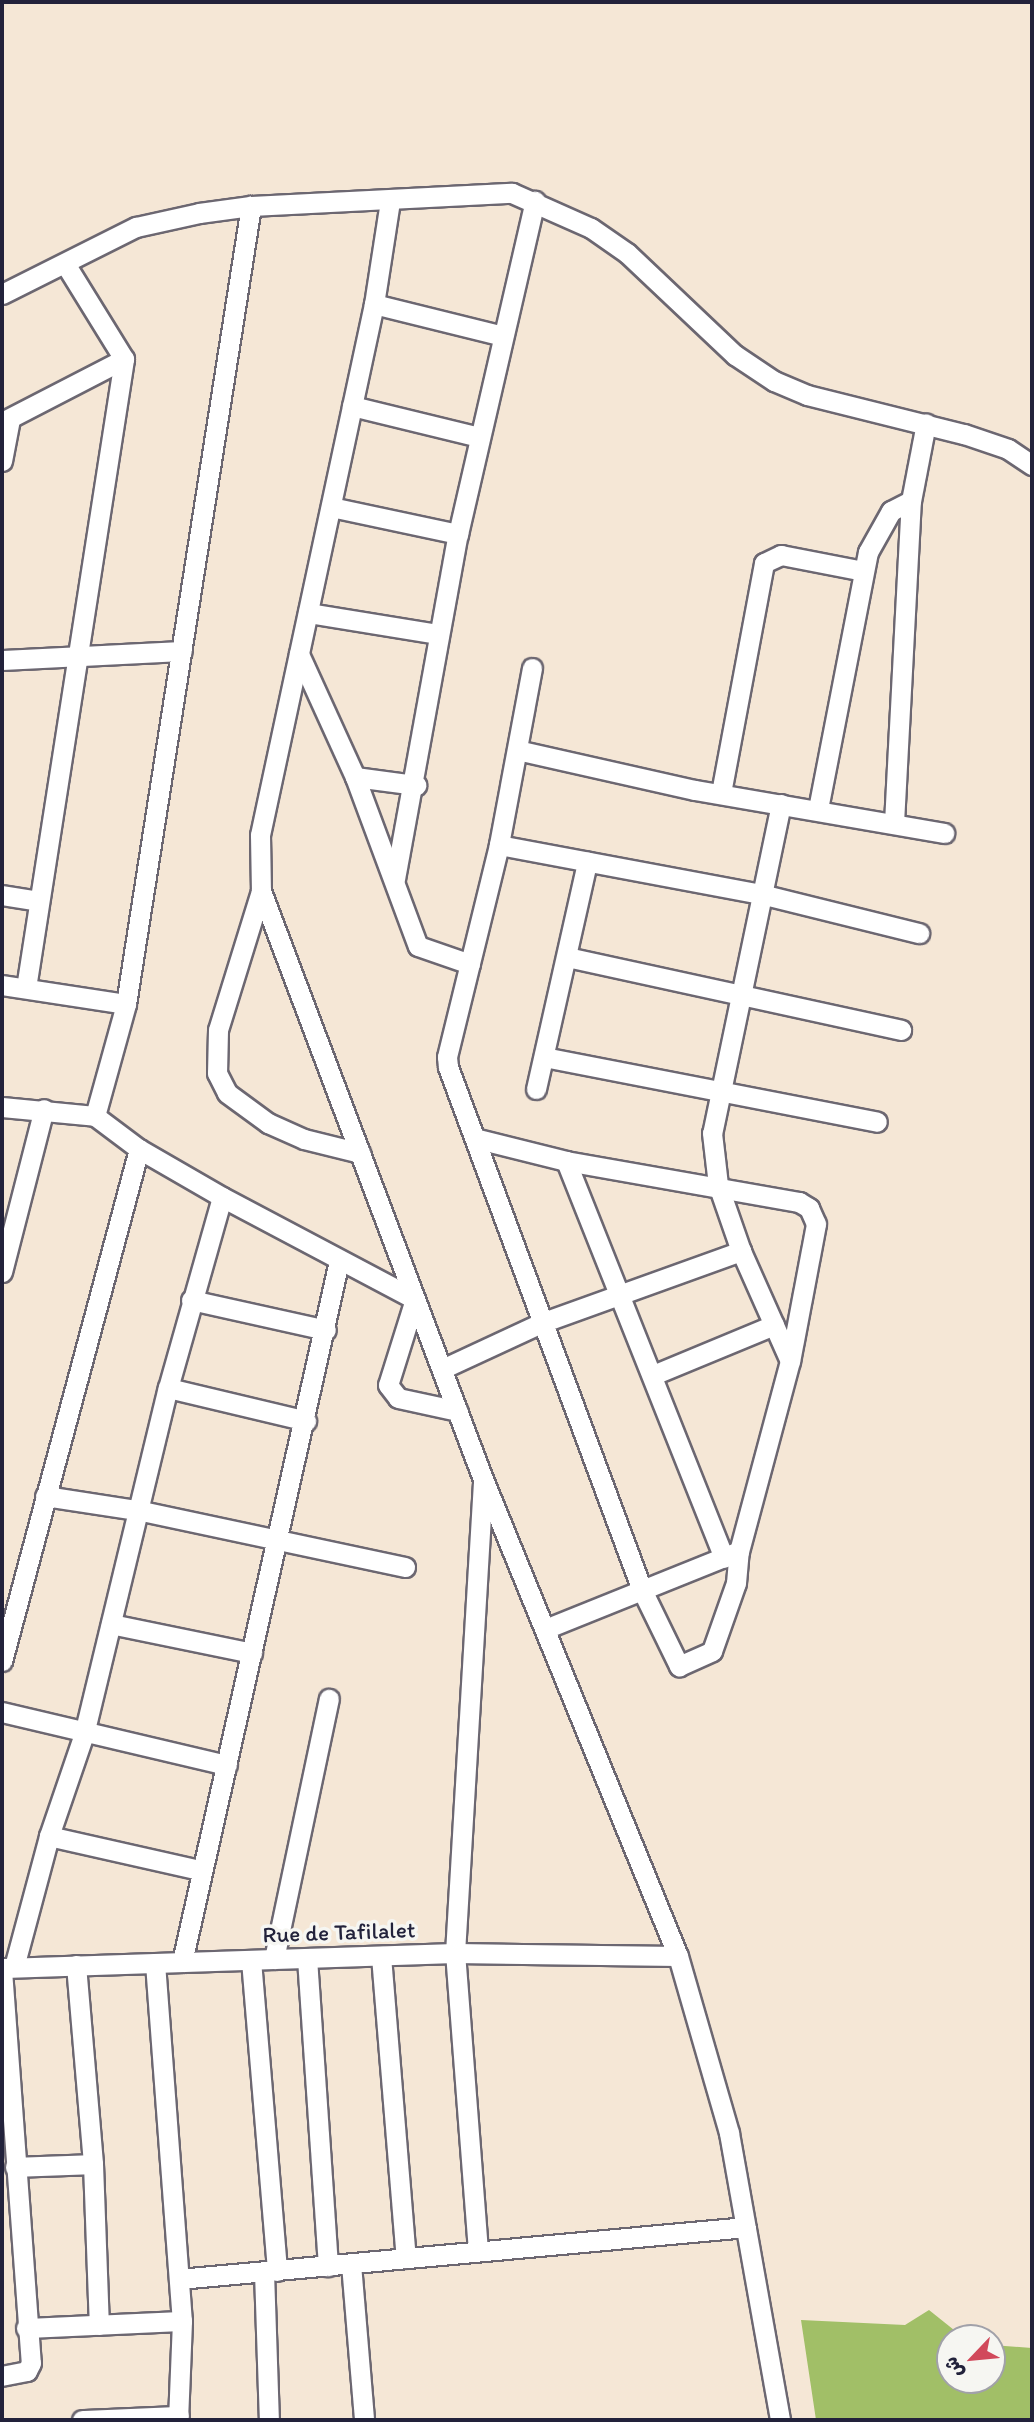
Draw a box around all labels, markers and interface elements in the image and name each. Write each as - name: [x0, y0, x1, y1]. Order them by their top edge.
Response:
- street label: Rue de Tafilalet: [262, 1916, 416, 1948]
- north arrow: [936, 2324, 1006, 2394]
- text: ش: [939, 2353, 968, 2382]

